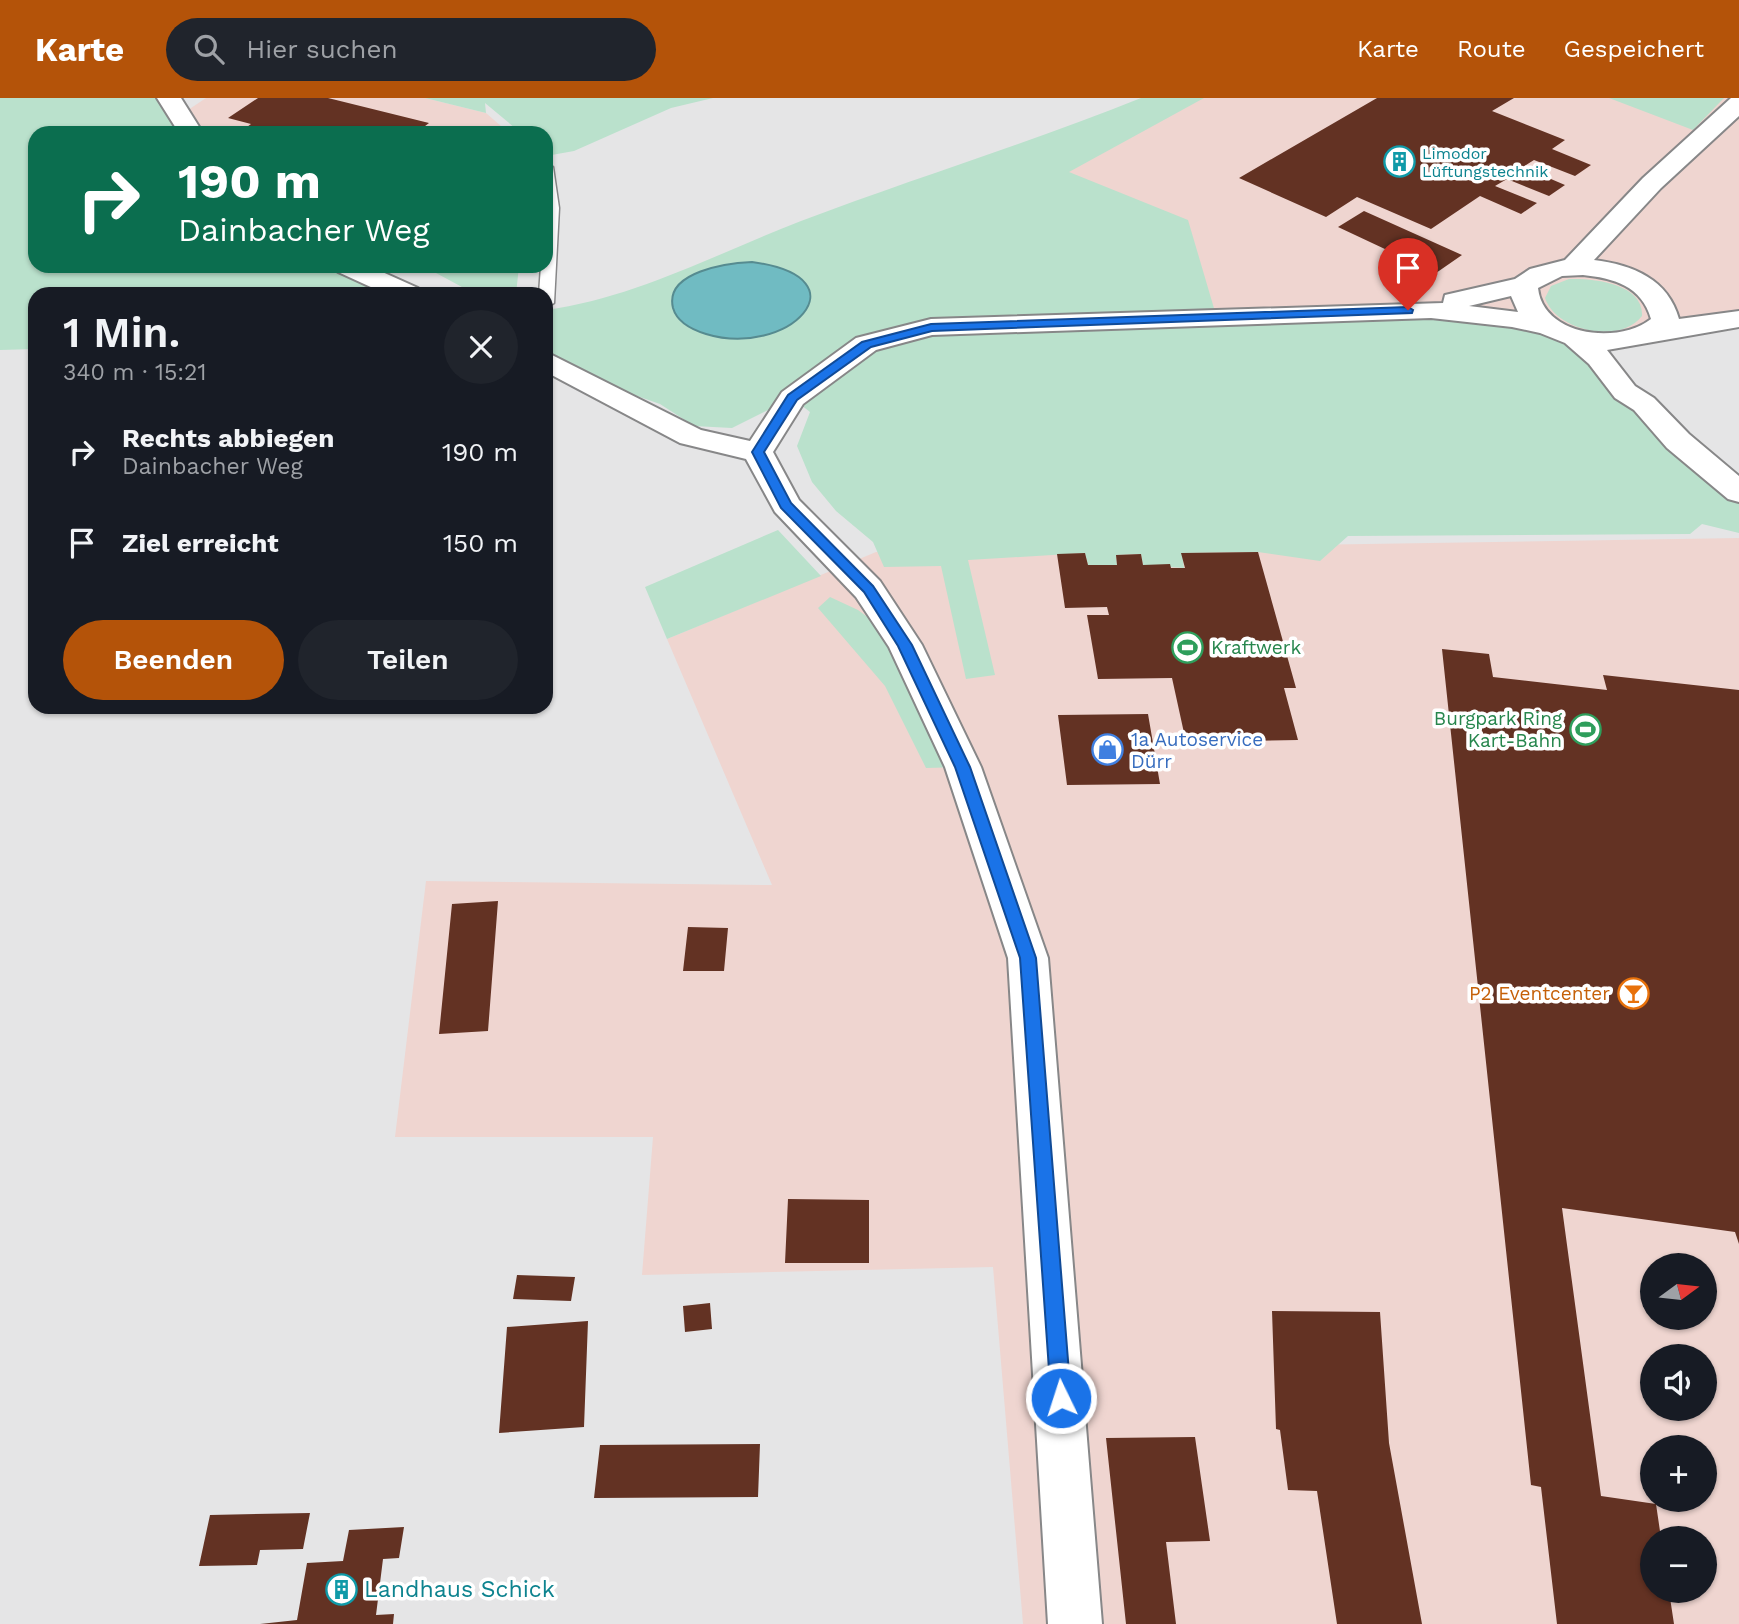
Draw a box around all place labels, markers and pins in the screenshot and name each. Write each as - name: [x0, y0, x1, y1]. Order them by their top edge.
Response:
- place label: Limodor Lüftungstechnik: [1422, 144, 1548, 181]
- building icon: Limodor Lüftungstechnik: [1382, 145, 1416, 179]
- pin: [1378, 238, 1438, 310]
- sports icon: Kraftwerk: [1171, 630, 1205, 664]
- place label: Kraftwerk: [1211, 636, 1301, 659]
- place label: Burgpark Ring Kart-Bahn: [1434, 707, 1563, 752]
- sports icon: Burgpark Ring Kart-Bahn: [1568, 712, 1602, 746]
- place label: 1a Autoservice Dürr: [1131, 728, 1263, 773]
- shop icon: 1a Autoservice Dürr: [1091, 733, 1125, 767]
- bar icon: P2 Eventcenter: [1616, 976, 1650, 1010]
- place label: P2 Eventcenter: [1469, 982, 1610, 1005]
- building icon: Landhaus Schick: [324, 1572, 358, 1606]
- place label: Landhaus Schick: [364, 1576, 555, 1603]

